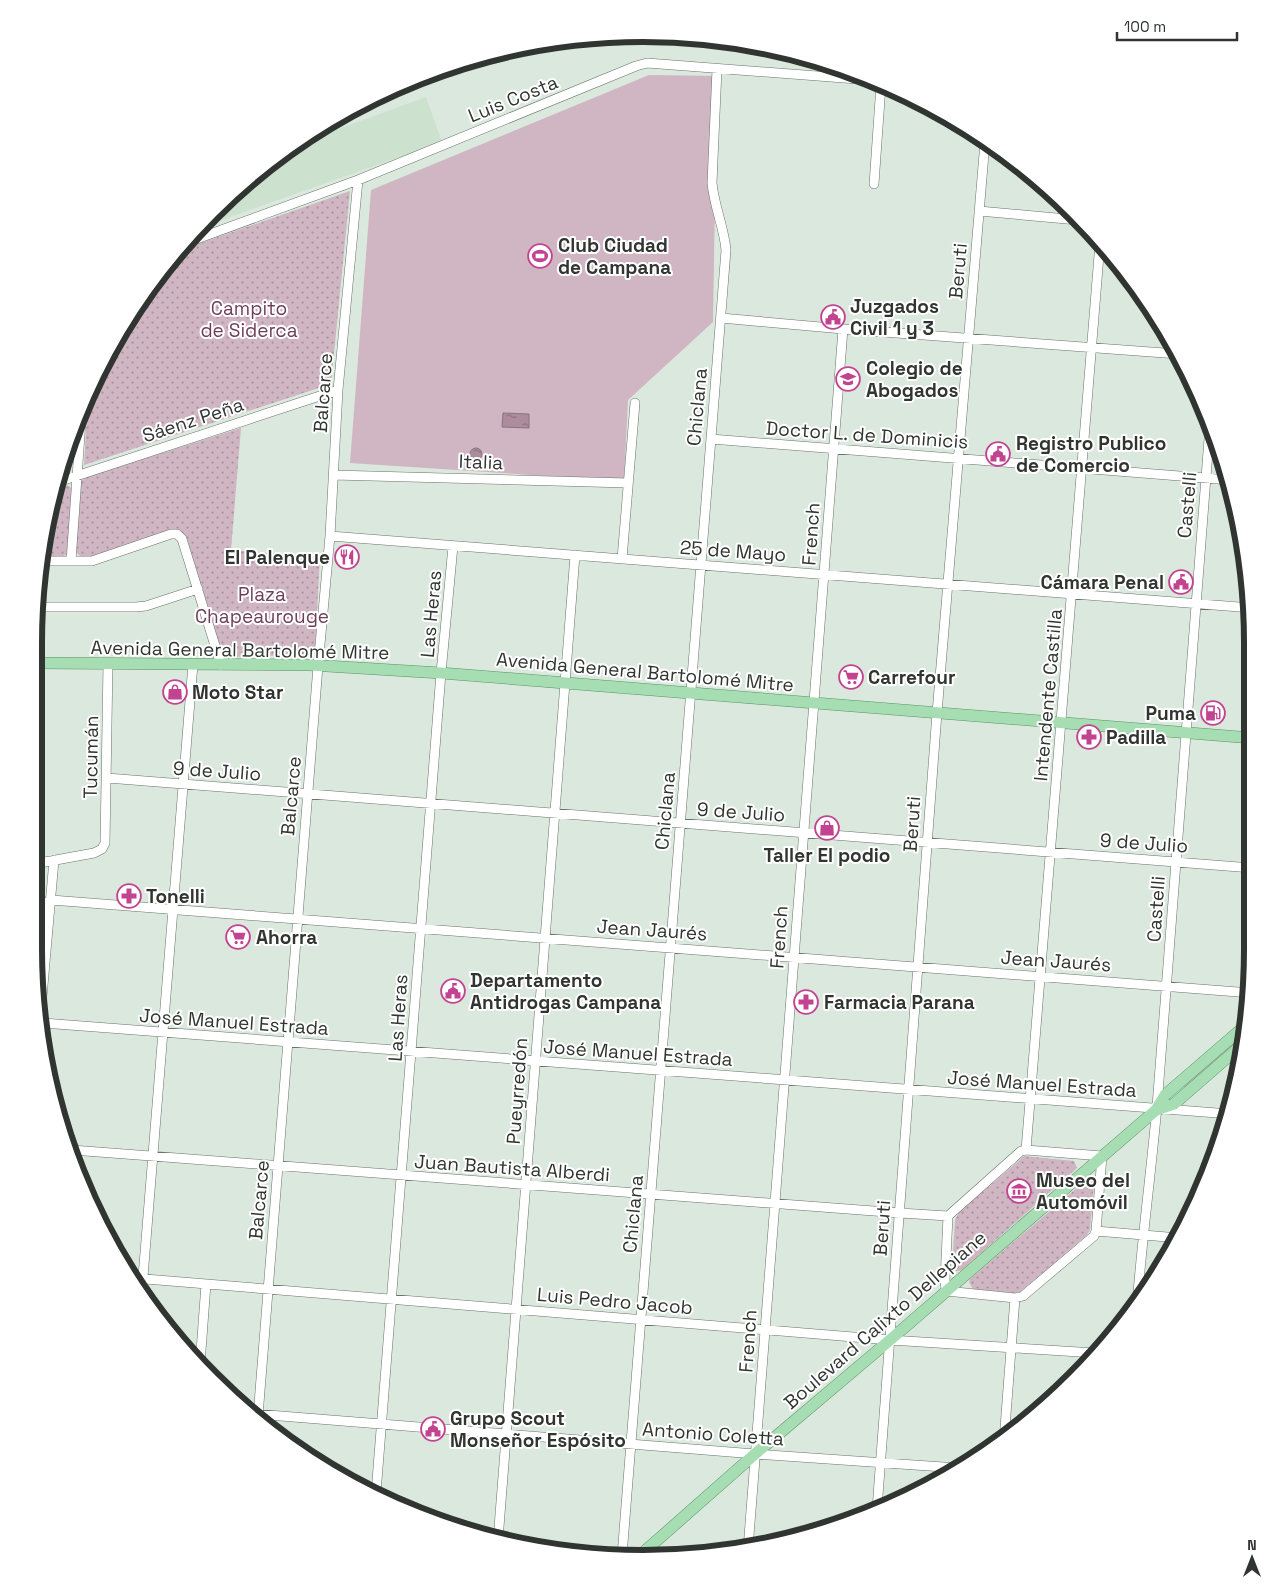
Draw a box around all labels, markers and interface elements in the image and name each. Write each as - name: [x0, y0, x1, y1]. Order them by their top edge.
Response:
- scale bar: [1117, 10, 1237, 42]
- text: 100 m: [1124, 17, 1166, 36]
- street label: Luis Costa: [464, 70, 562, 128]
- place label: Club Ciudad de Campana: [558, 233, 671, 280]
- street label: Beruti: [943, 242, 973, 300]
- sports icon: Club Ciudad de Campana: [527, 243, 553, 269]
- place label: Juzgados Civil 1 y 3: [850, 294, 939, 341]
- park label: Campito de Siderca: [200, 296, 298, 343]
- public building icon: Juzgados Civil 1 y 3: [820, 304, 846, 330]
- street label: Balcarce: [308, 352, 338, 434]
- place label: Colegio de Abogados: [866, 356, 963, 403]
- school or university icon: Colegio de Abogados: [835, 366, 861, 392]
- street label: Chiclana: [681, 367, 713, 447]
- street label: Sáenz Peña: [139, 392, 247, 448]
- street label: Doctor L. de Dominicis: [765, 415, 969, 455]
- place label: Registro Publico de Comercio: [1016, 431, 1166, 478]
- public building icon: Registro Publico de Comercio: [985, 441, 1011, 467]
- street label: Italia: [458, 449, 504, 475]
- street label: Castelli: [1172, 471, 1202, 539]
- street label: French: [796, 502, 826, 566]
- street label: 25 de Mayo: [679, 535, 787, 567]
- restaurant icon: El Palenque: [334, 544, 360, 570]
- place label: El Palenque: [225, 545, 330, 570]
- street label: Las Heras: [415, 569, 447, 659]
- public building icon: Cámara Penal: [1168, 569, 1194, 595]
- place label: Cámara Penal: [1041, 570, 1164, 595]
- park label: Plaza Chapeaurouge: [195, 582, 329, 629]
- street label: Intendente Castilla: [1028, 608, 1068, 782]
- street label: Avenida General Bartolomé Mitre: [90, 635, 390, 665]
- street label: Avenida General Bartolomé Mitre: [495, 647, 795, 697]
- supermarket icon: Carrefour: [838, 664, 864, 690]
- place label: Carrefour: [868, 665, 955, 690]
- shop icon: Moto Star: [162, 679, 188, 705]
- place label: Moto Star: [192, 680, 284, 705]
- fuel station icon: Puma: [1200, 700, 1226, 726]
- place label: Puma: [1146, 701, 1196, 726]
- street label: Tucumán: [78, 715, 104, 799]
- pharmacy icon: Padilla: [1076, 724, 1102, 750]
- place label: Padilla: [1106, 725, 1166, 750]
- street label: 9 de Julio: [172, 755, 262, 787]
- street label: Balcarce: [275, 755, 307, 837]
- street label: Chiclana: [649, 771, 681, 851]
- street label: Beruti: [898, 795, 926, 853]
- street label: 9 de Julio: [696, 796, 786, 828]
- shop icon: Taller El podio: [814, 815, 840, 841]
- street label: 9 de Julio: [1099, 827, 1189, 859]
- place label: Taller El podio: [764, 843, 890, 868]
- street label: Castelli: [1141, 875, 1171, 943]
- pharmacy icon: Tonelli: [116, 883, 142, 909]
- place label: Tonelli: [146, 884, 205, 909]
- street label: French: [764, 905, 794, 969]
- street label: Jean Jaurés: [596, 914, 708, 946]
- supermarket icon: Ahorra: [225, 924, 251, 950]
- place label: Ahorra: [256, 925, 317, 950]
- street label: Jean Jaurés: [1000, 945, 1112, 977]
- place label: Departamento Antidrogas Campana: [470, 968, 661, 1015]
- street label: Las Heras: [382, 973, 414, 1063]
- public building icon: Departamento Antidrogas Campana: [440, 978, 466, 1004]
- pharmacy icon: Farmacia Parana: [793, 989, 819, 1015]
- place label: Farmacia Parana: [824, 990, 975, 1015]
- street label: José Manuel Estrada: [138, 1003, 330, 1041]
- street label: José Manuel Estrada: [542, 1034, 734, 1072]
- street label: Pueyrredón: [501, 1037, 533, 1145]
- street label: José Manuel Estrada: [946, 1065, 1138, 1103]
- street label: Juan Bautista Alberdi: [413, 1149, 611, 1187]
- street label: Balcarce: [243, 1159, 275, 1241]
- place label: Museo del Automóvil: [1036, 1168, 1130, 1215]
- street label: Chiclana: [617, 1174, 649, 1254]
- museum icon: Museo del Automóvil: [1006, 1178, 1032, 1204]
- street label: Beruti: [868, 1199, 896, 1257]
- street label: Boulevard Calixto Dellepiane: [779, 1225, 991, 1415]
- street label: Luis Pedro Jacob: [536, 1282, 694, 1320]
- street label: French: [733, 1309, 763, 1373]
- place label: Grupo Scout Monseñor Espósito: [450, 1406, 626, 1453]
- public building icon: Grupo Scout Monseñor Espósito: [420, 1416, 446, 1442]
- street label: Antonio Coletta: [641, 1417, 785, 1451]
- north arrow: [1227, 1533, 1277, 1583]
- text: N: [1247, 1536, 1257, 1554]

